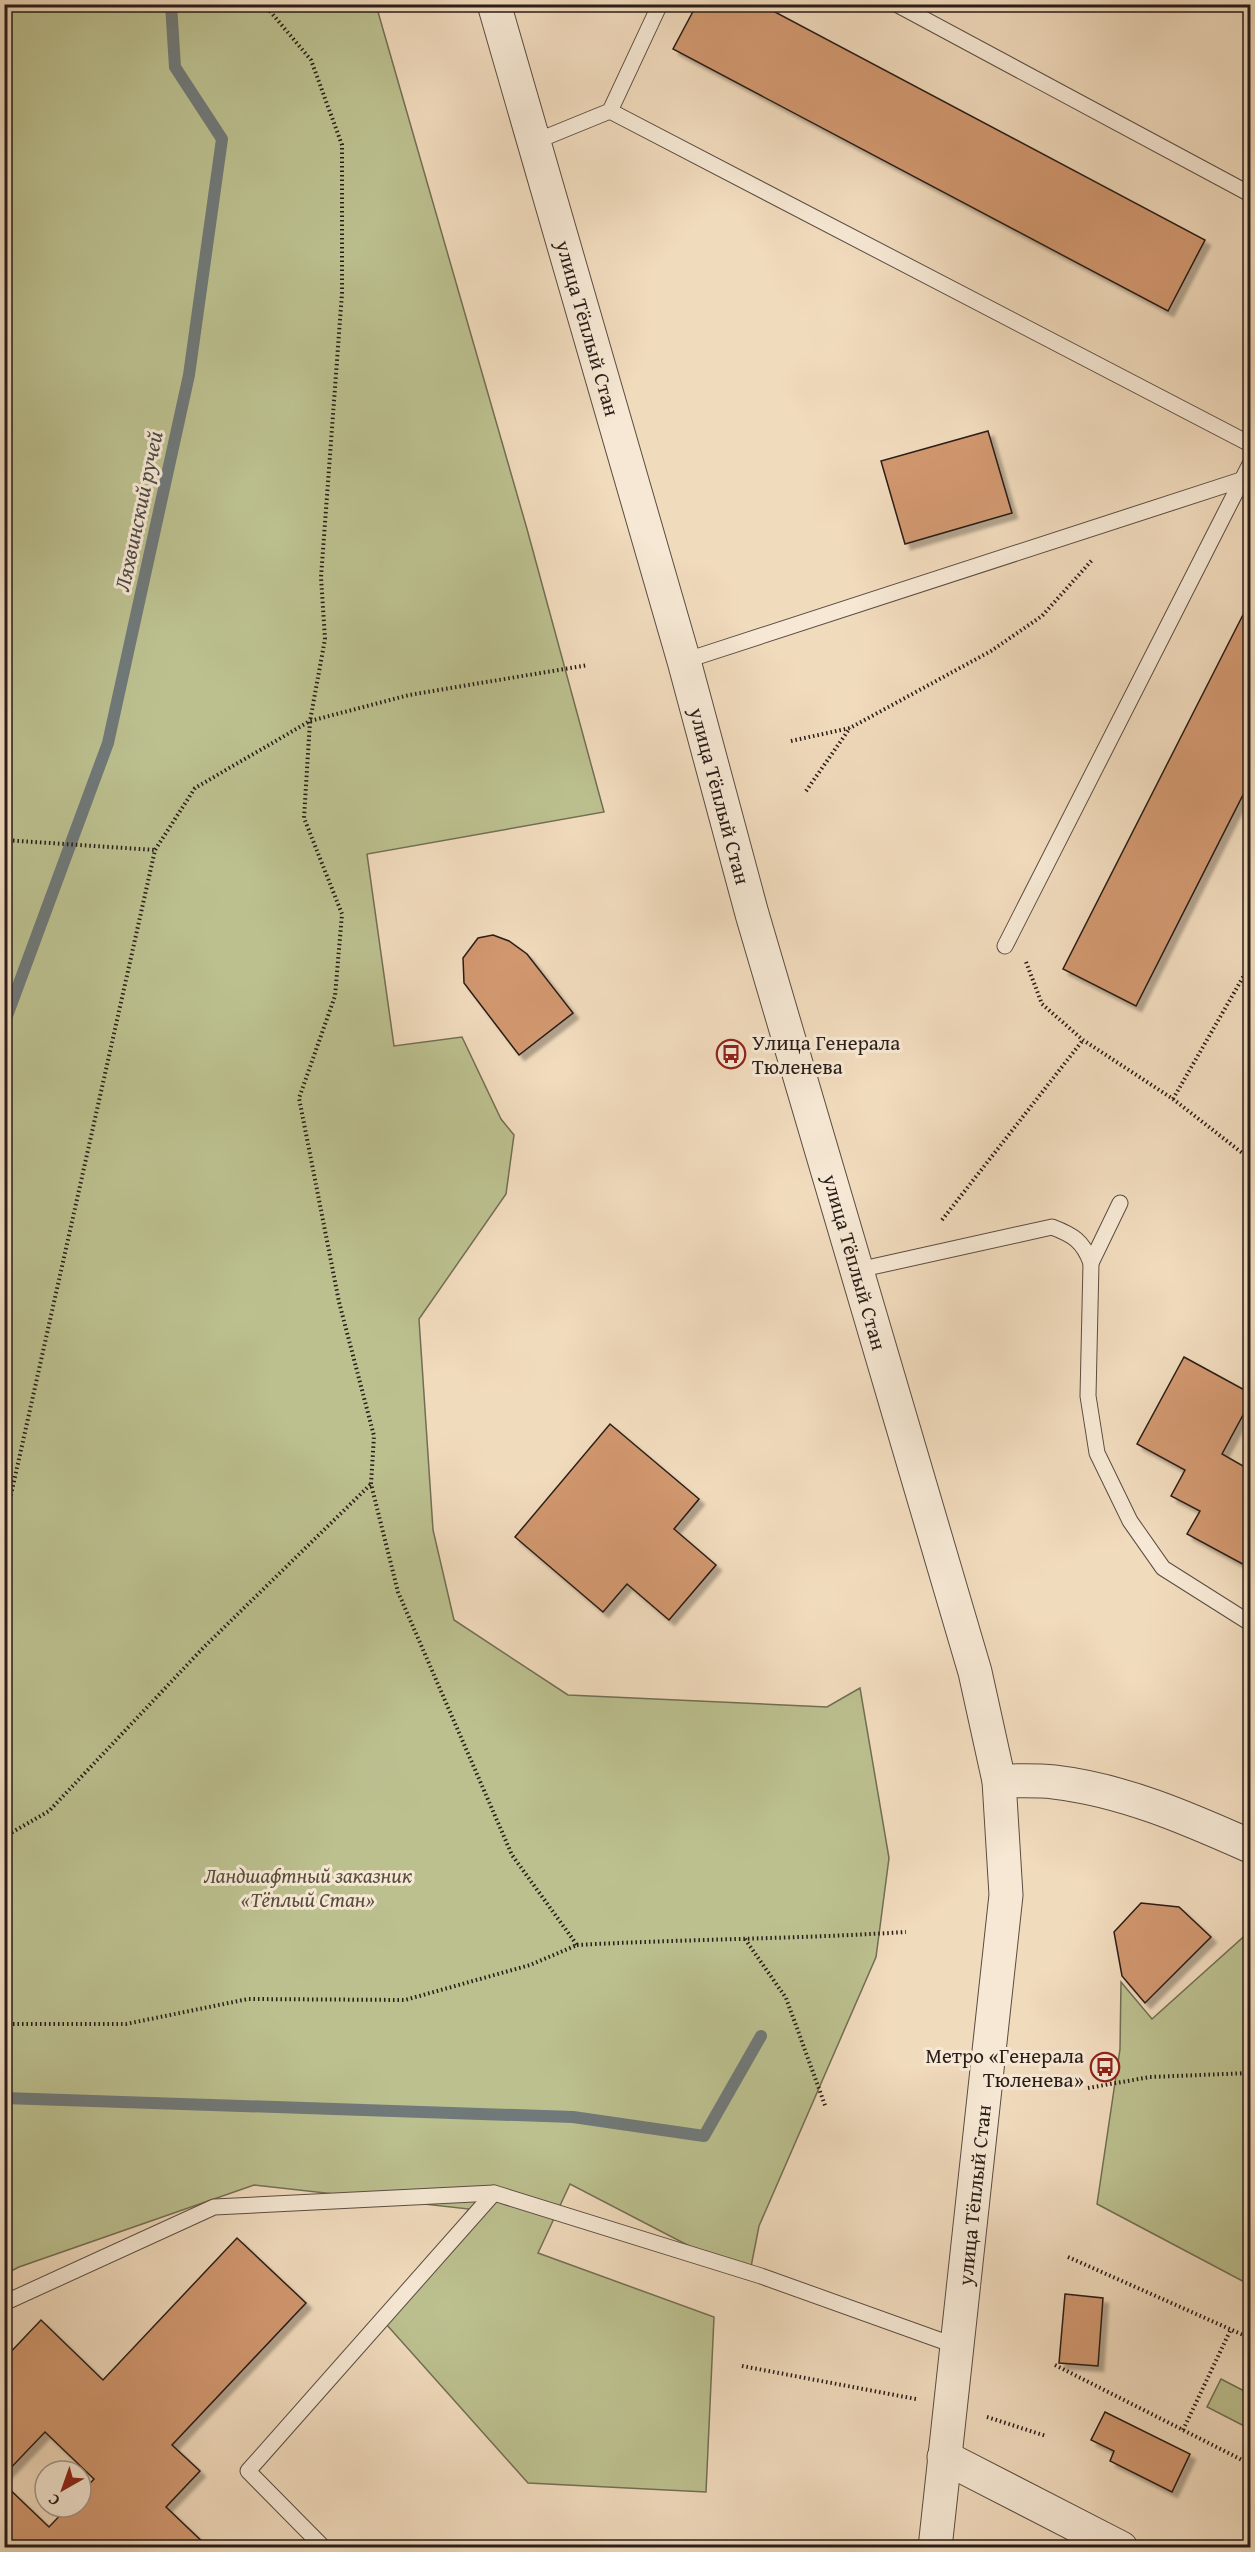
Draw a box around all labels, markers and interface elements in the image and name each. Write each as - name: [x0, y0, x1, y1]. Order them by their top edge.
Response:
- street label: улица Тёплый Стан: [548, 235, 628, 420]
- water label: Ляхвинский ручей: [105, 428, 171, 594]
- street label: улица Тёплый Стан: [681, 703, 759, 888]
- place label: Улица Генерала Тюленева: [752, 1027, 900, 1082]
- bus stop icon: Улица Генерала Тюленева: [715, 1038, 747, 1070]
- street label: улица Тёплый Стан: [815, 1169, 895, 1354]
- park label: Ландшафтный заказник «Тёплый Стан»: [204, 1860, 412, 1915]
- place label: Метро «Генерала Тюленева»: [925, 2040, 1084, 2095]
- bus stop icon: Метро «Генерала Тюленева»: [1089, 2051, 1121, 2083]
- street label: улица Тёплый Стан: [949, 2103, 999, 2288]
- north arrow: [33, 2459, 93, 2519]
- text: С: [42, 2488, 65, 2513]

